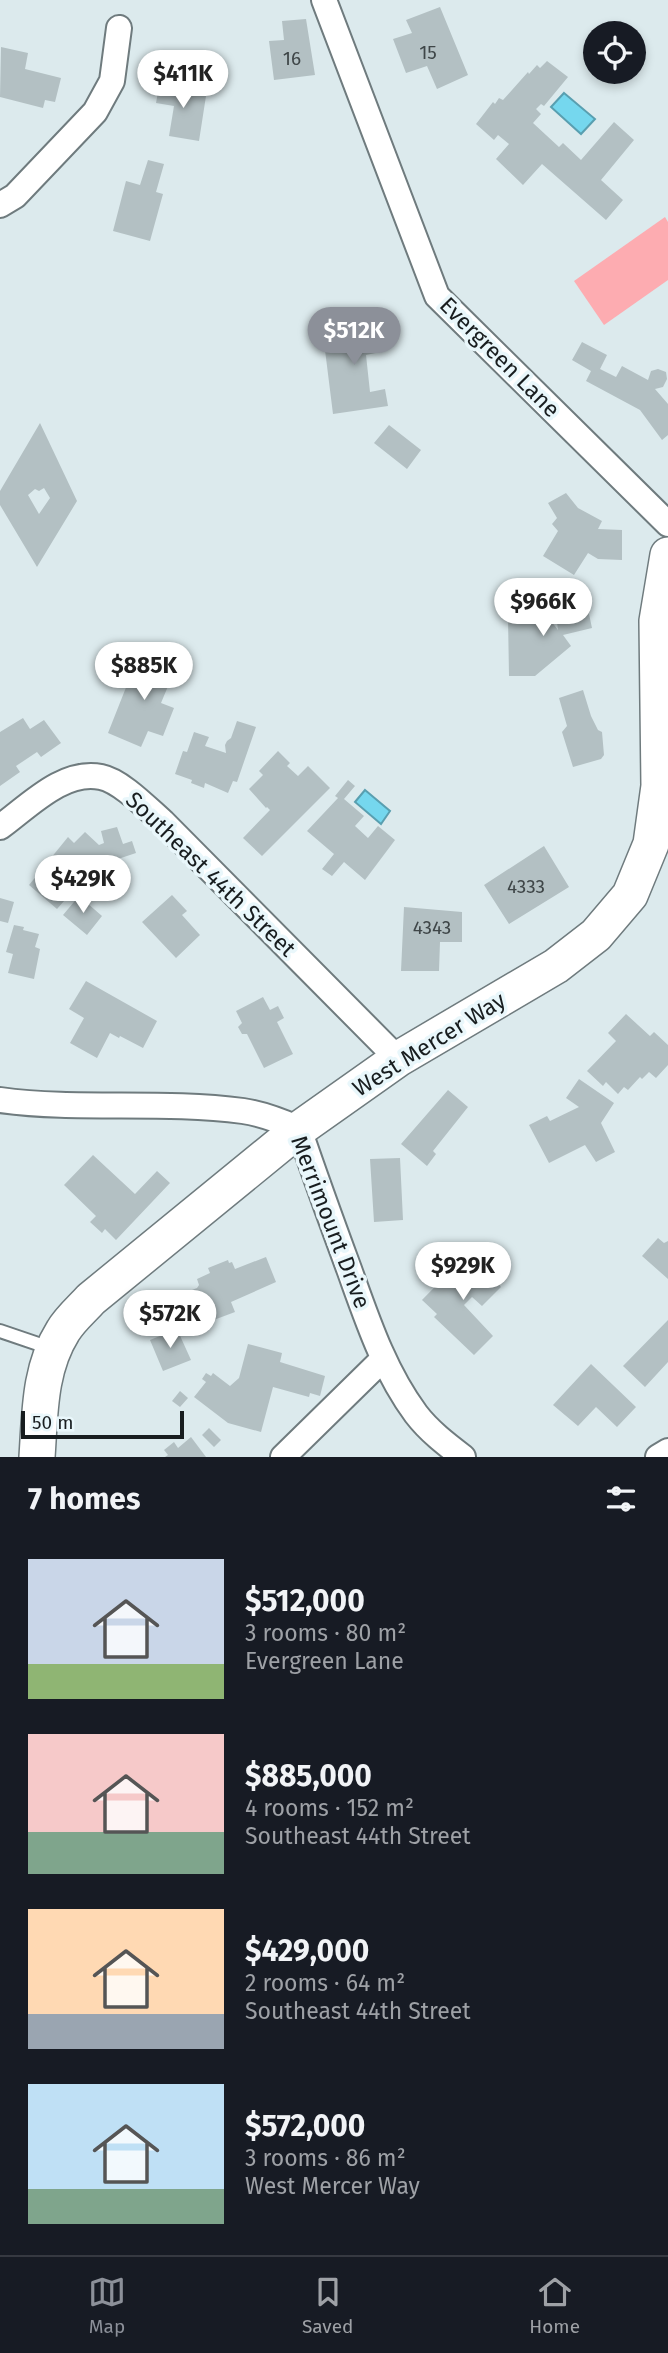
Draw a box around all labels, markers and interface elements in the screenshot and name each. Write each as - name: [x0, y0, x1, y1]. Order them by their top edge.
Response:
- map controls: [583, 21, 646, 84]
- button: locate: [583, 21, 646, 84]
- house number: 15: [419, 41, 437, 64]
- house number: 16: [283, 47, 301, 70]
- pin: $411K: [134, 50, 232, 110]
- text: $411K: [153, 59, 213, 87]
- street label: Evergreen Lane: [434, 291, 566, 423]
- pin: $512K: [305, 308, 403, 367]
- text: $512K: [324, 316, 384, 344]
- pin: $966K: [494, 578, 592, 638]
- text: $966K: [510, 587, 576, 615]
- pin: $885K: [95, 642, 193, 702]
- text: $885K: [111, 651, 177, 679]
- street label: Southeast 44th Street: [120, 786, 302, 963]
- pin: $429K: [34, 856, 132, 915]
- text: $429K: [51, 864, 115, 892]
- house number: 4333: [507, 875, 545, 898]
- house number: 4343: [413, 916, 451, 939]
- street label: West Mercer Way: [347, 985, 511, 1102]
- street label: Merrimount Drive: [285, 1132, 377, 1312]
- pin: $929K: [414, 1242, 512, 1302]
- text: $929K: [431, 1251, 495, 1279]
- pin: $572K: [121, 1290, 219, 1350]
- text: $572K: [139, 1299, 201, 1327]
- scale bar: [21, 1408, 184, 1440]
- text: 50 m: [32, 1411, 73, 1434]
- icon: filters: [602, 1480, 640, 1518]
- text: 7 homes: [28, 1481, 140, 1517]
- text: $512,000: [245, 1583, 365, 1619]
- icon: home: [84, 1587, 168, 1671]
- text: 3 rooms · 80 m²: [245, 1619, 406, 1647]
- text: Evergreen Lane: [245, 1647, 404, 1675]
- text: $885,000: [245, 1758, 372, 1794]
- icon: home: [84, 1762, 168, 1846]
- text: 4 rooms · 152 m²: [245, 1794, 414, 1822]
- text: Southeast 44th Street: [245, 1822, 471, 1850]
- text: $429,000: [245, 1933, 369, 1969]
- icon: home: [84, 1937, 168, 2021]
- text: 2 rooms · 64 m²: [245, 1969, 405, 1997]
- text: Southeast 44th Street: [245, 1997, 471, 2025]
- text: $572,000: [245, 2108, 365, 2144]
- icon: home: [84, 2112, 168, 2196]
- text: 3 rooms · 86 m²: [245, 2144, 406, 2172]
- text: West Mercer Way: [245, 2172, 420, 2200]
- tab: Map: [88, 2273, 126, 2338]
- tab: Saved: [302, 2273, 353, 2338]
- tab: Home: [529, 2273, 580, 2338]

